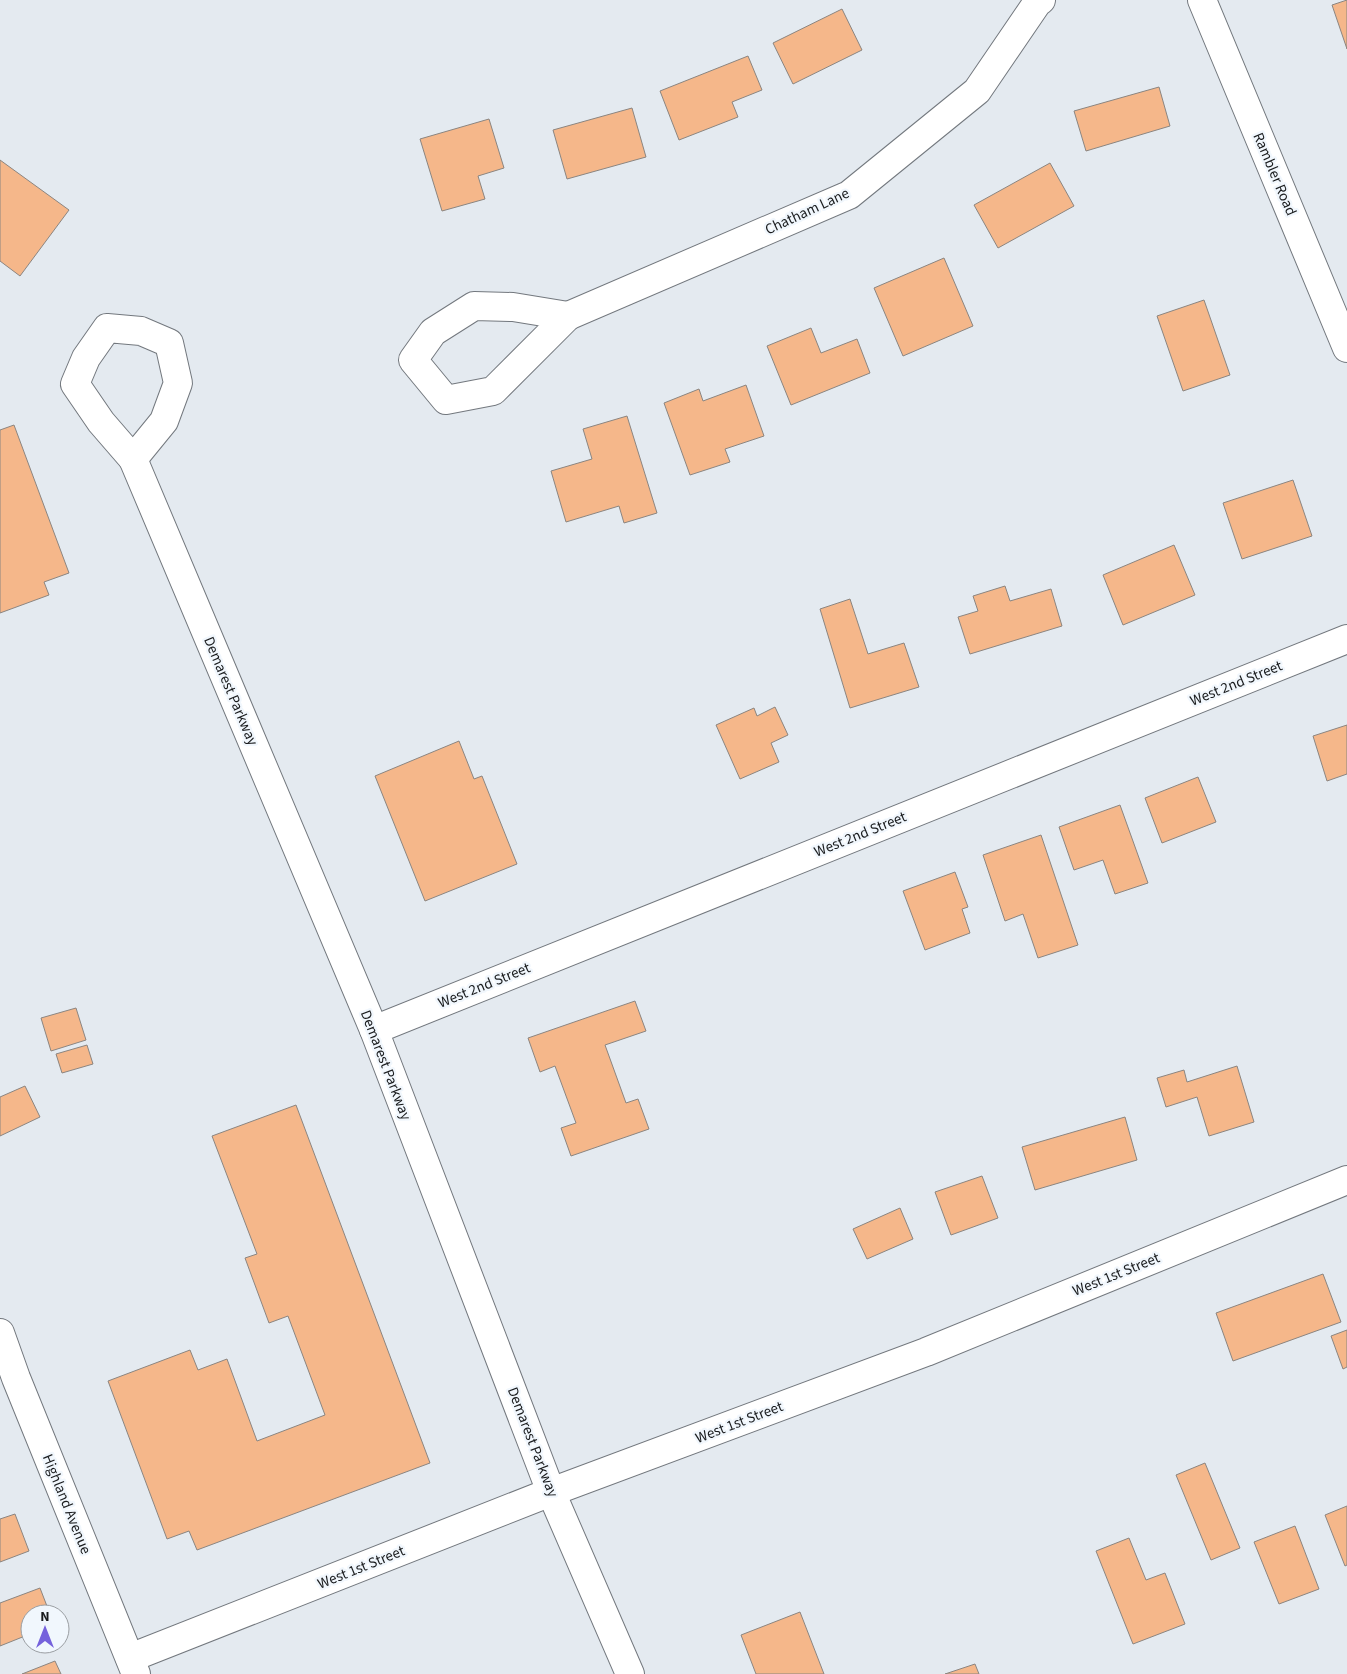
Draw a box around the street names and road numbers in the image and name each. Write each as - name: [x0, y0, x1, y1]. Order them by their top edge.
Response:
- street label: Rambler Road: [1248, 129, 1301, 219]
- street label: Chatham Lane: [762, 183, 853, 240]
- street label: Demarest Parkway: [198, 633, 263, 749]
- street label: West 2nd Street: [1187, 655, 1285, 712]
- street label: West 2nd Street: [811, 806, 909, 863]
- street label: West 2nd Street: [435, 957, 533, 1014]
- street label: Demarest Parkway: [355, 1007, 416, 1123]
- street label: West 1st Street: [1069, 1247, 1163, 1302]
- street label: Demarest Parkway: [502, 1384, 563, 1500]
- street label: West 1st Street: [692, 1396, 786, 1449]
- street label: Highland Avenue: [37, 1451, 96, 1557]
- street label: West 1st Street: [314, 1540, 408, 1595]

